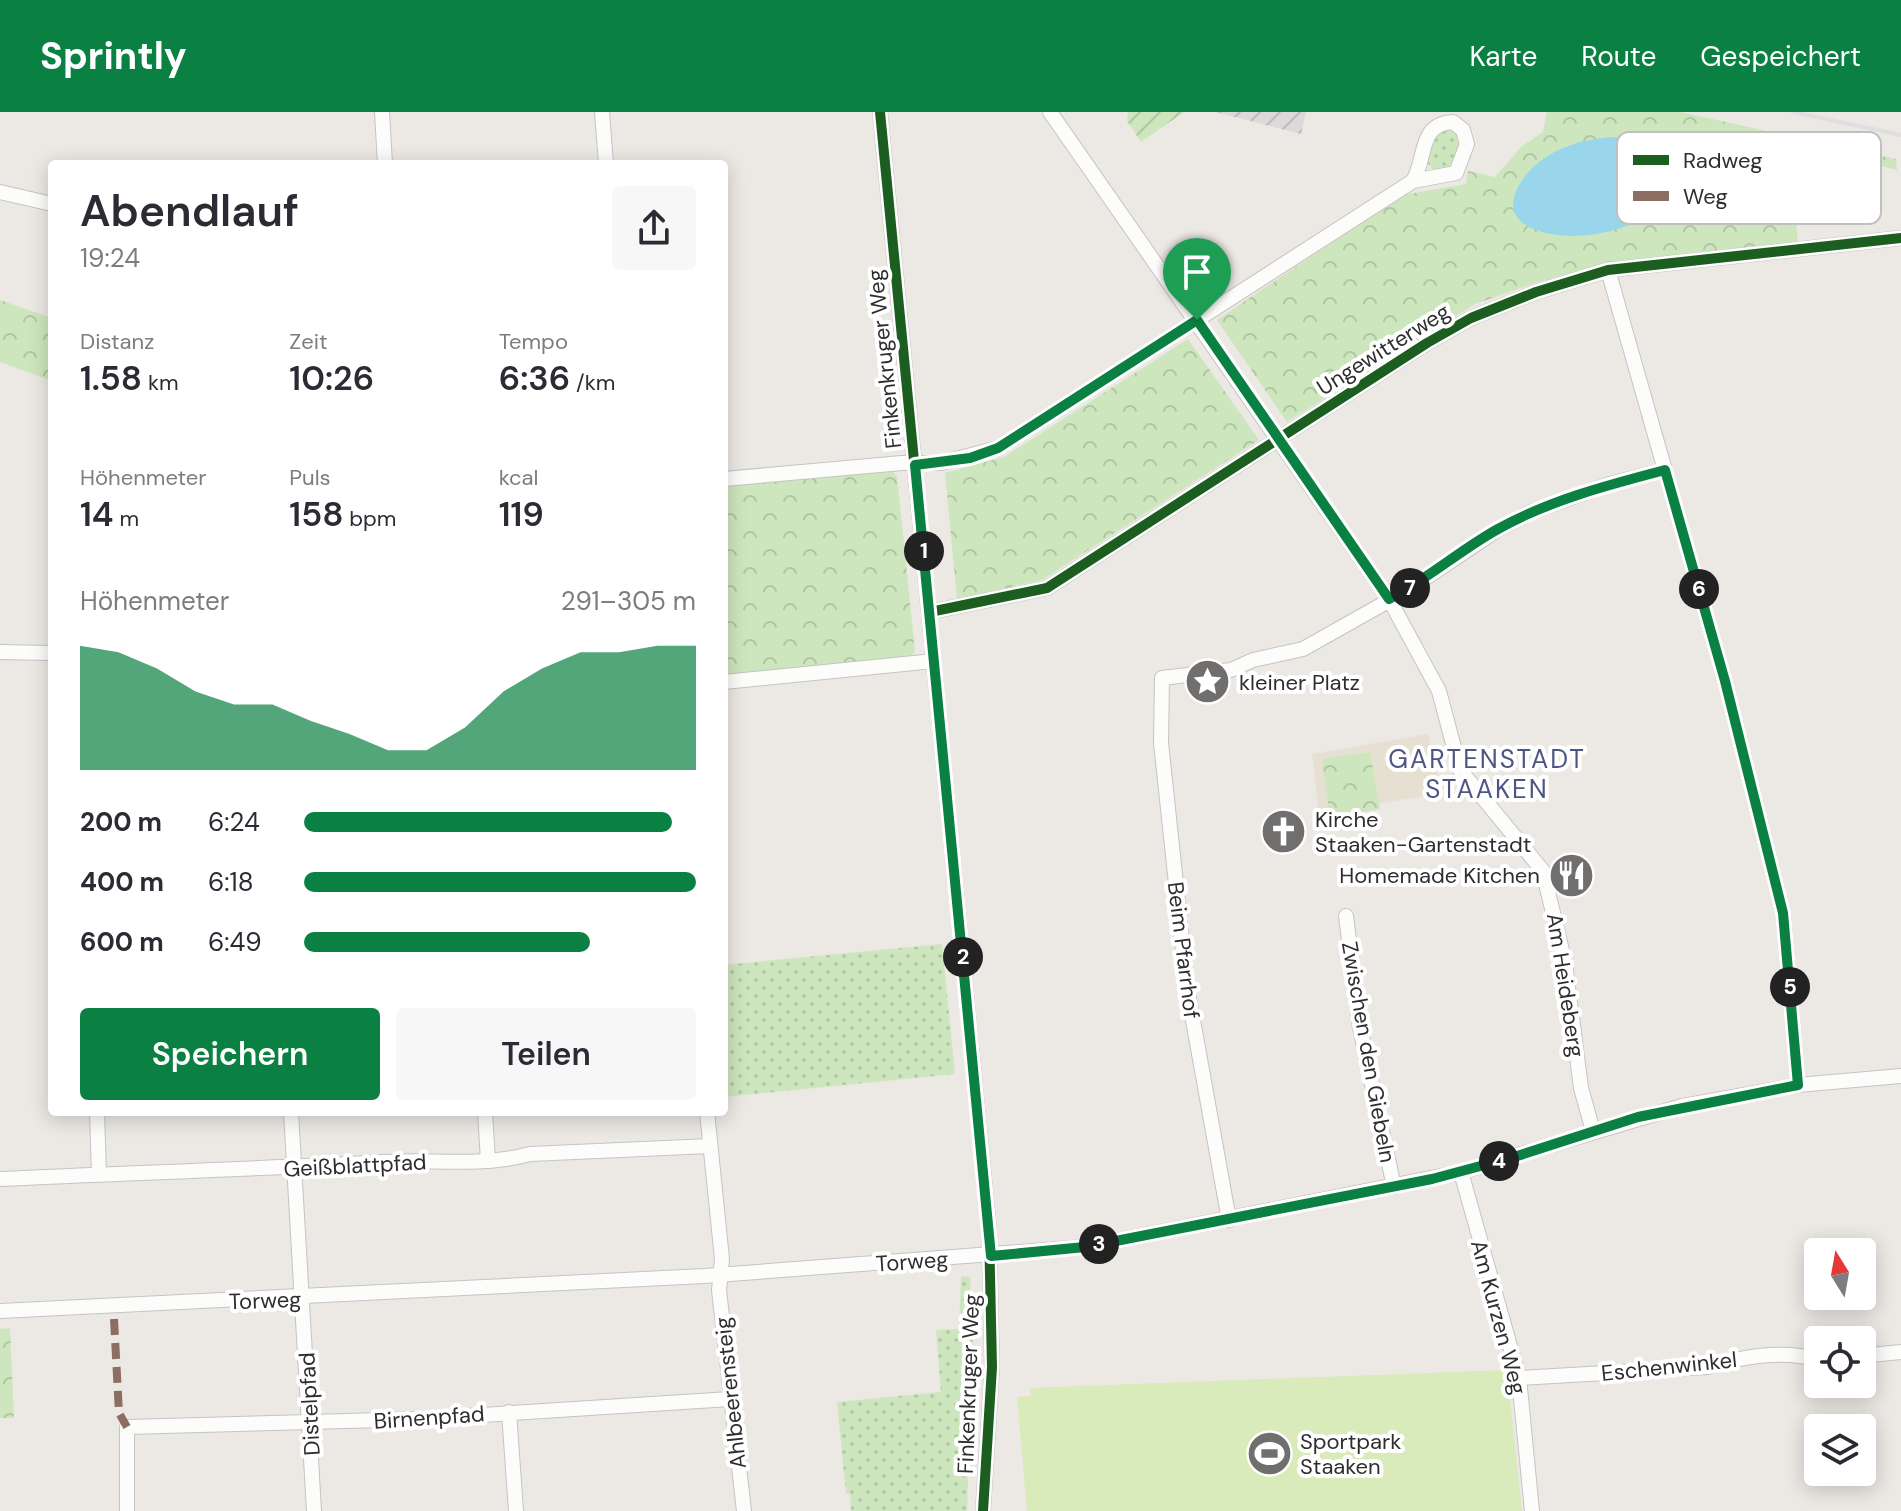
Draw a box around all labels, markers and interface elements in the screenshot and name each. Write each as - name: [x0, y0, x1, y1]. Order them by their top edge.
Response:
- text: Sprintly: [40, 31, 187, 81]
- text: Karte: [1470, 38, 1537, 75]
- text: Route: [1581, 38, 1656, 75]
- text: Gespeichert: [1700, 38, 1861, 75]
- legend: [1617, 132, 1881, 224]
- text: Radweg: [1683, 146, 1763, 175]
- text: Abendlauf: [80, 182, 299, 240]
- text: Weg: [1683, 182, 1728, 211]
- button: share: [612, 186, 696, 270]
- pin: [1163, 238, 1231, 320]
- text: 19:24: [80, 241, 140, 275]
- icon: arrive: [1175, 250, 1219, 294]
- street label: Finkenkruger Weg: [861, 268, 908, 450]
- street label: Ungewitterweg: [1311, 297, 1455, 402]
- text: Distanz: [80, 327, 154, 356]
- text: Zeit: [289, 327, 328, 356]
- text: Tempo: [499, 327, 568, 356]
- text: 1.58: [80, 356, 142, 401]
- text: 10:26: [289, 356, 374, 401]
- text: 6:36: [499, 356, 570, 401]
- text: km: [142, 368, 179, 397]
- text: /km: [570, 368, 615, 397]
- text: Höhenmeter: [80, 463, 206, 492]
- text: Puls: [289, 463, 331, 492]
- text: kcal: [499, 463, 538, 492]
- text: 14: [80, 492, 114, 537]
- text: 158: [289, 492, 343, 537]
- text: 119: [499, 492, 544, 537]
- text: m: [114, 504, 139, 533]
- text: bpm: [343, 504, 396, 533]
- pin: 1: [904, 531, 944, 571]
- text: 1: [920, 536, 928, 565]
- pin: 7: [1390, 568, 1430, 608]
- pin: 6: [1679, 569, 1719, 609]
- text: 7: [1404, 573, 1416, 602]
- text: 6: [1692, 574, 1706, 603]
- text: Höhenmeter: [80, 584, 229, 618]
- text: 291–305 m: [561, 584, 696, 618]
- place icon: kleiner Platz: [1184, 658, 1232, 706]
- place label: kleiner Platz: [1239, 668, 1360, 697]
- district label: GARTENSTADT STAAKEN: [1388, 742, 1586, 806]
- text: 200 m: [80, 805, 162, 839]
- text: 6:24: [208, 805, 260, 839]
- place label: Kirche Staaken-Gartenstadt: [1315, 805, 1531, 859]
- church icon: Kirche Staaken-Gartenstadt: [1260, 808, 1308, 856]
- restaurant icon: Homemade Kitchen: [1547, 851, 1595, 899]
- place label: Homemade Kitchen: [1339, 861, 1540, 890]
- text: 400 m: [80, 865, 164, 899]
- text: 6:18: [208, 865, 254, 899]
- street label: Beim Pfarrhof: [1161, 880, 1206, 1020]
- street label: Am Heideberg: [1540, 911, 1591, 1059]
- text: 600 m: [80, 925, 164, 959]
- text: 6:49: [208, 925, 262, 959]
- pin: 2: [943, 937, 983, 977]
- street label: Zwischen den Giebeln: [1335, 939, 1402, 1165]
- text: 2: [957, 942, 969, 971]
- pin: 5: [1770, 967, 1810, 1007]
- text: 5: [1783, 972, 1797, 1001]
- button: Speichern: [80, 1008, 380, 1100]
- button: Teilen: [396, 1008, 696, 1100]
- pin: 4: [1479, 1141, 1519, 1181]
- text: 4: [1492, 1146, 1506, 1175]
- street label: Geißblattpfad: [283, 1147, 427, 1184]
- pin: 3: [1079, 1224, 1119, 1264]
- text: 3: [1092, 1229, 1106, 1258]
- street label: Am Kurzen Weg: [1464, 1236, 1533, 1398]
- north arrow: [1804, 1238, 1876, 1310]
- map controls: [1804, 1238, 1876, 1486]
- street label: Torweg: [875, 1245, 949, 1278]
- street label: Torweg: [228, 1285, 302, 1316]
- street label: Finkenkruger Weg: [951, 1293, 986, 1475]
- street label: Ahlbeerensteig: [708, 1315, 753, 1470]
- button: locate: [1804, 1326, 1876, 1398]
- street label: Eschenwinkel: [1600, 1345, 1738, 1388]
- street label: Distelpfad: [292, 1352, 327, 1456]
- street label: Birnenpfad: [373, 1399, 485, 1436]
- button: layers: [1804, 1414, 1876, 1486]
- place label: Sportpark Staaken: [1300, 1427, 1401, 1481]
- sports icon: Sportpark Staaken: [1245, 1430, 1293, 1478]

